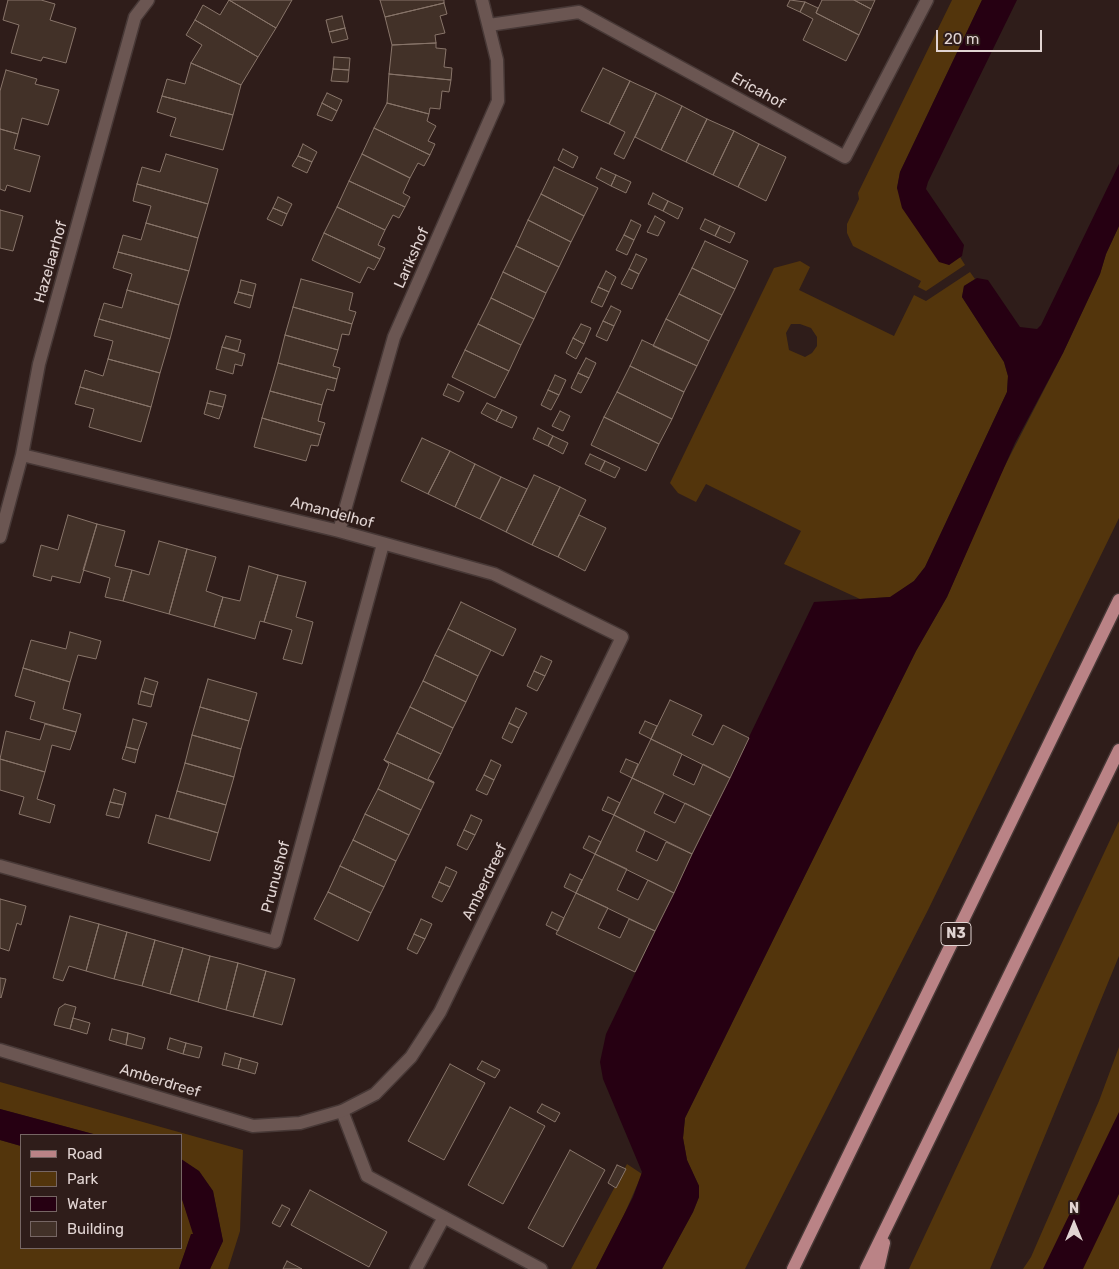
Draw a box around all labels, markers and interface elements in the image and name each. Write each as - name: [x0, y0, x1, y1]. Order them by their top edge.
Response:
- scale bar: [939, 20, 1045, 52]
- text: 20 m: [944, 30, 979, 48]
- street label: Ericahof: [728, 69, 788, 113]
- street label: Hazelaarhof: [31, 219, 71, 305]
- street label: Larikshof: [391, 225, 433, 291]
- street label: Amandelhof: [289, 493, 375, 533]
- street label: Prunushof: [258, 839, 294, 915]
- street label: Amberdreef: [459, 841, 511, 923]
- road number: N3: [941, 922, 971, 946]
- street label: Amberdreef: [118, 1060, 202, 1102]
- legend: [20, 1134, 182, 1249]
- text: Road: [67, 1145, 103, 1163]
- text: Park: [67, 1170, 98, 1188]
- text: Water: [67, 1195, 107, 1213]
- north arrow: [1049, 1199, 1099, 1249]
- text: N: [1069, 1200, 1079, 1217]
- text: Building: [67, 1220, 124, 1238]

